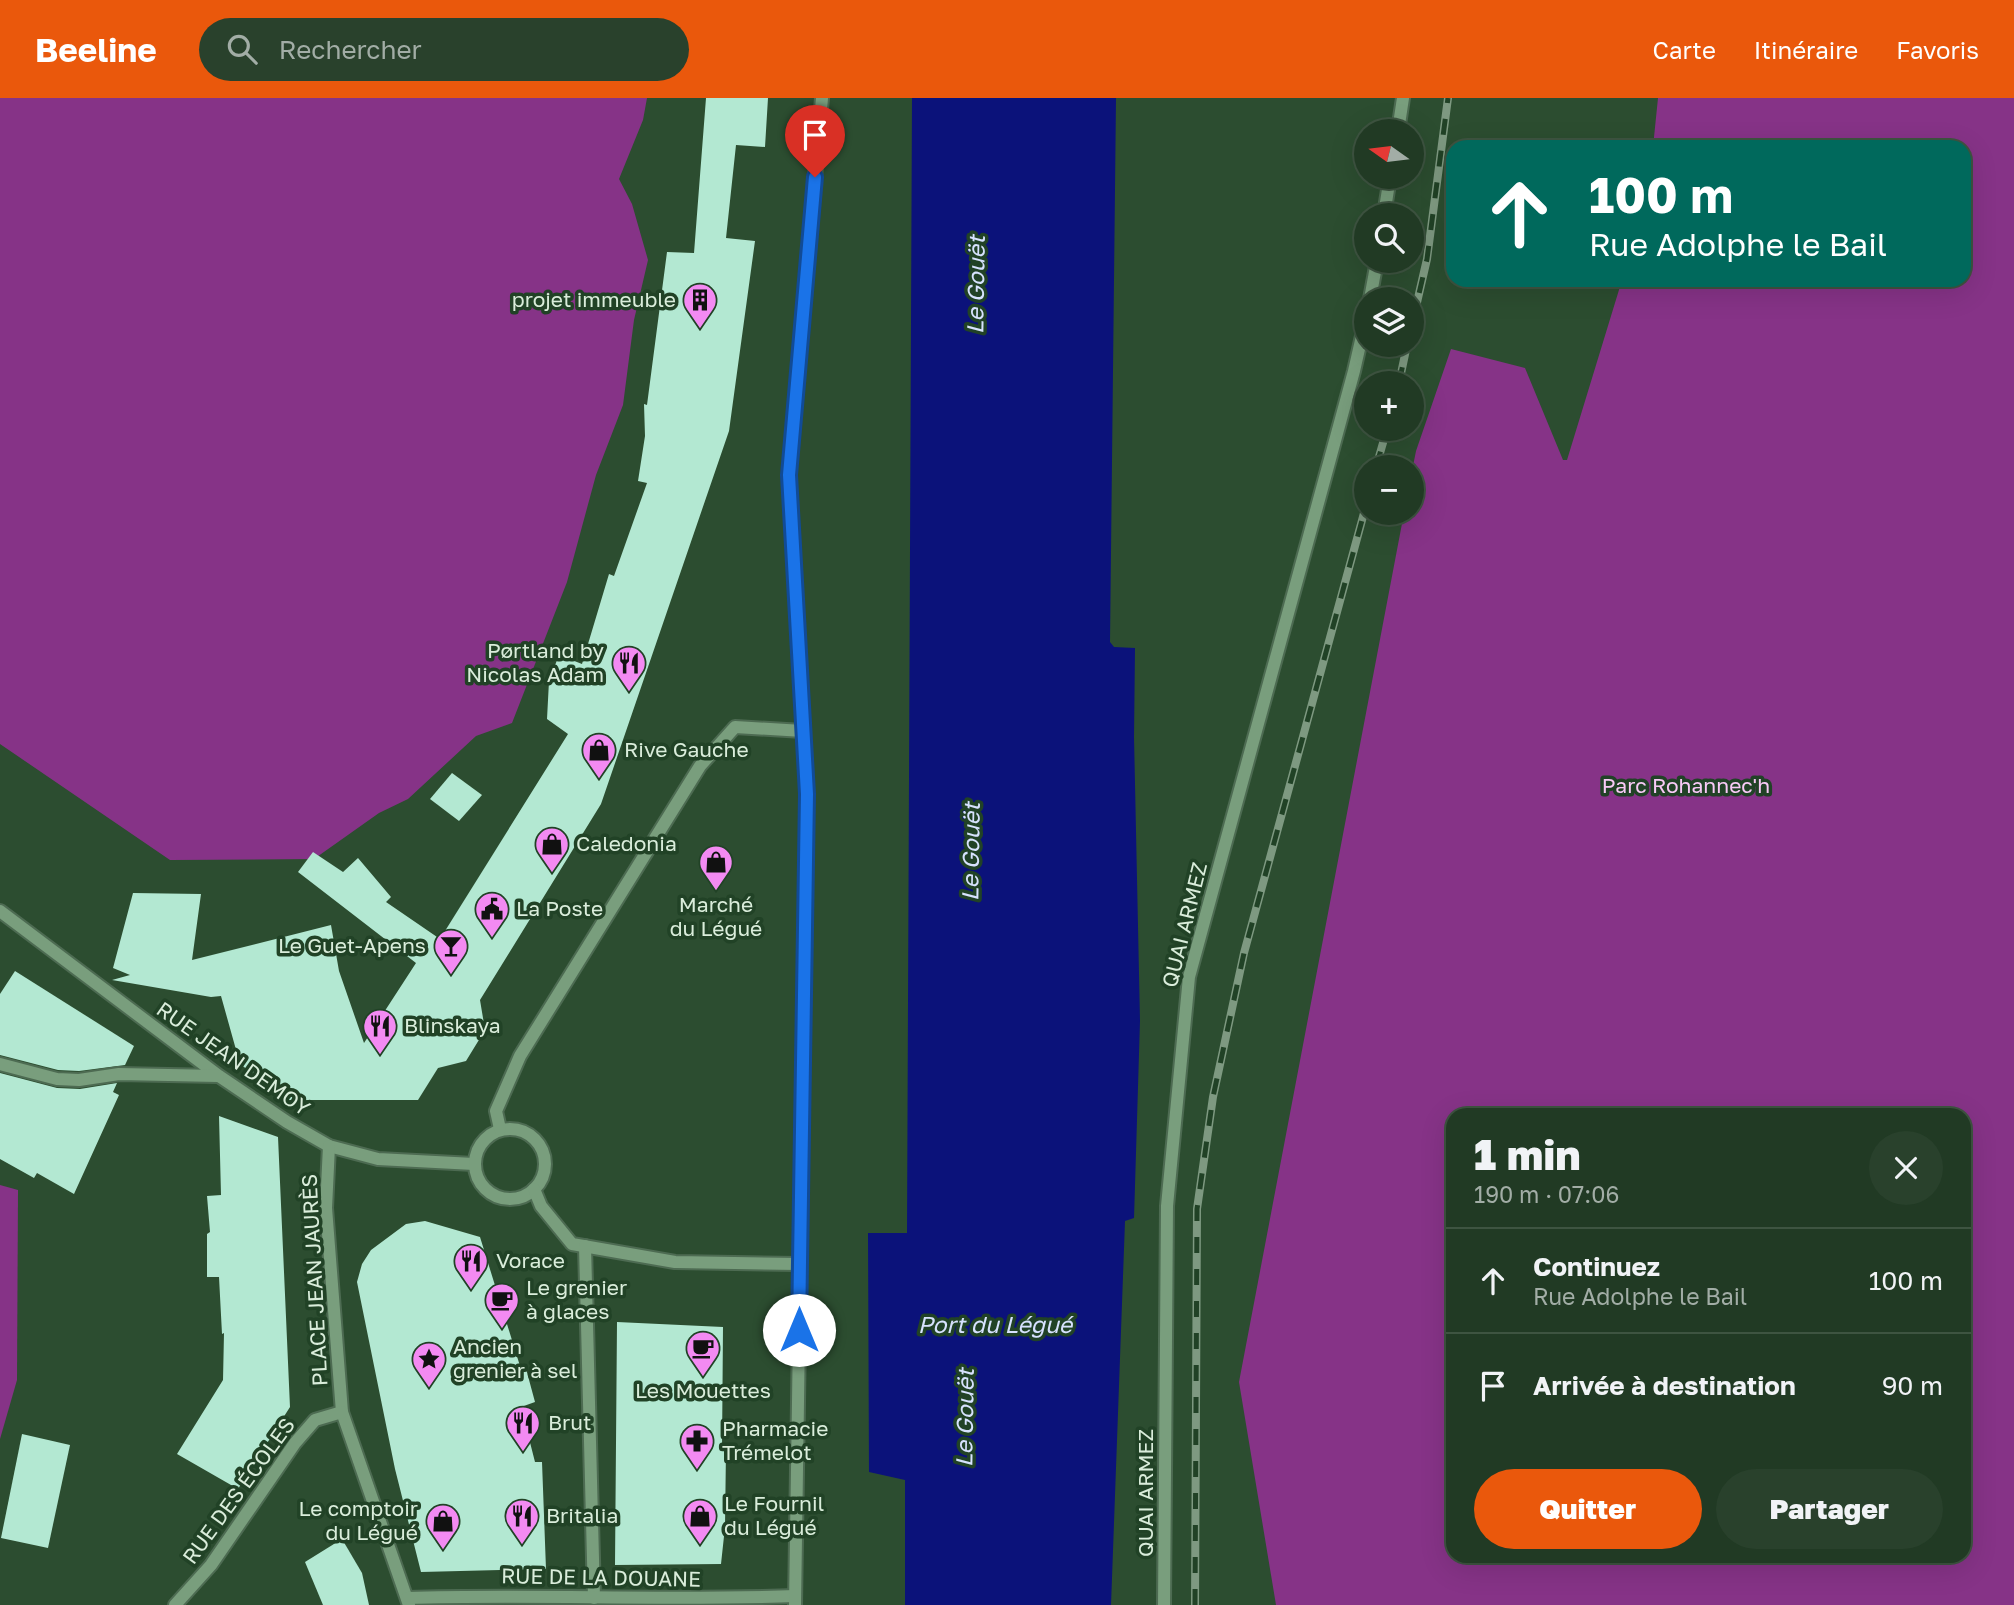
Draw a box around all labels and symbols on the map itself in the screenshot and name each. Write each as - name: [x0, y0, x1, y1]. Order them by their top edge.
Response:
- pin: [785, 105, 845, 177]
- north arrow: [1354, 119, 1424, 189]
- water label: Le Gouët: [960, 234, 990, 334]
- building icon: projet immeuble: [681, 281, 719, 330]
- place label: projet immeuble: [512, 286, 676, 312]
- place label: Pørtland by Nicolas Adam: [466, 637, 604, 687]
- restaurant icon: Pørtland by Nicolas Adam: [610, 644, 648, 693]
- shop icon: Rive Gauche: [580, 731, 618, 780]
- place label: Rive Gauche: [624, 736, 749, 762]
- park label: Parc Rohannec'h: [1602, 772, 1770, 798]
- water label: Le Gouët: [955, 801, 985, 901]
- shop icon: Caledonia: [533, 825, 571, 874]
- place label: Caledonia: [576, 830, 677, 856]
- shop icon: Marché du Légué: [697, 843, 735, 892]
- street label: QUAI ARMEZ: [1156, 860, 1212, 990]
- public building icon: La Poste: [473, 890, 511, 939]
- place label: Marché du Légué: [670, 891, 762, 941]
- place label: La Poste: [516, 895, 603, 921]
- bar icon: Le Guet-Apens: [432, 927, 470, 976]
- place label: Le Guet-Apens: [278, 932, 426, 958]
- street label: RUE JEAN DEMOY: [152, 996, 316, 1121]
- restaurant icon: Blinskaya: [361, 1007, 399, 1056]
- place label: Blinskaya: [404, 1012, 501, 1038]
- street label: PLACE JEAN JAURÈS: [295, 1173, 333, 1387]
- restaurant icon: Vorace: [452, 1242, 490, 1291]
- place label: Vorace: [496, 1247, 565, 1273]
- place label: Le grenier à glaces: [526, 1274, 627, 1324]
- cafe icon: Le grenier à glaces: [483, 1281, 521, 1330]
- position arrow: [762, 1293, 836, 1367]
- water label: Port du Légué: [918, 1310, 1075, 1338]
- cafe icon: Les Mouettes: [684, 1329, 722, 1378]
- place label: Ancien grenier à sel: [453, 1333, 577, 1383]
- place icon: Ancien grenier à sel: [410, 1340, 448, 1389]
- water label: Le Gouët: [949, 1367, 979, 1467]
- place label: Les Mouettes: [635, 1377, 771, 1403]
- restaurant icon: Brut: [504, 1404, 542, 1453]
- place label: Brut: [548, 1409, 591, 1435]
- street label: RUE DES ÉCOLES: [176, 1412, 300, 1569]
- place label: Pharmacie Trémelot: [722, 1415, 828, 1465]
- pharmacy icon: Pharmacie Trémelot: [678, 1422, 716, 1471]
- street label: QUAI ARMEZ: [1132, 1429, 1158, 1557]
- place label: Le Fournil du Légué: [724, 1490, 824, 1540]
- place label: Le comptoir du Légué: [298, 1495, 418, 1545]
- restaurant icon: Britalia: [503, 1497, 541, 1546]
- shop icon: Le Fournil du Légué: [681, 1497, 719, 1546]
- shop icon: Le comptoir du Légué: [424, 1502, 462, 1551]
- place label: Britalia: [546, 1502, 618, 1528]
- street label: RUE DE LA DOUANE: [501, 1562, 701, 1592]

